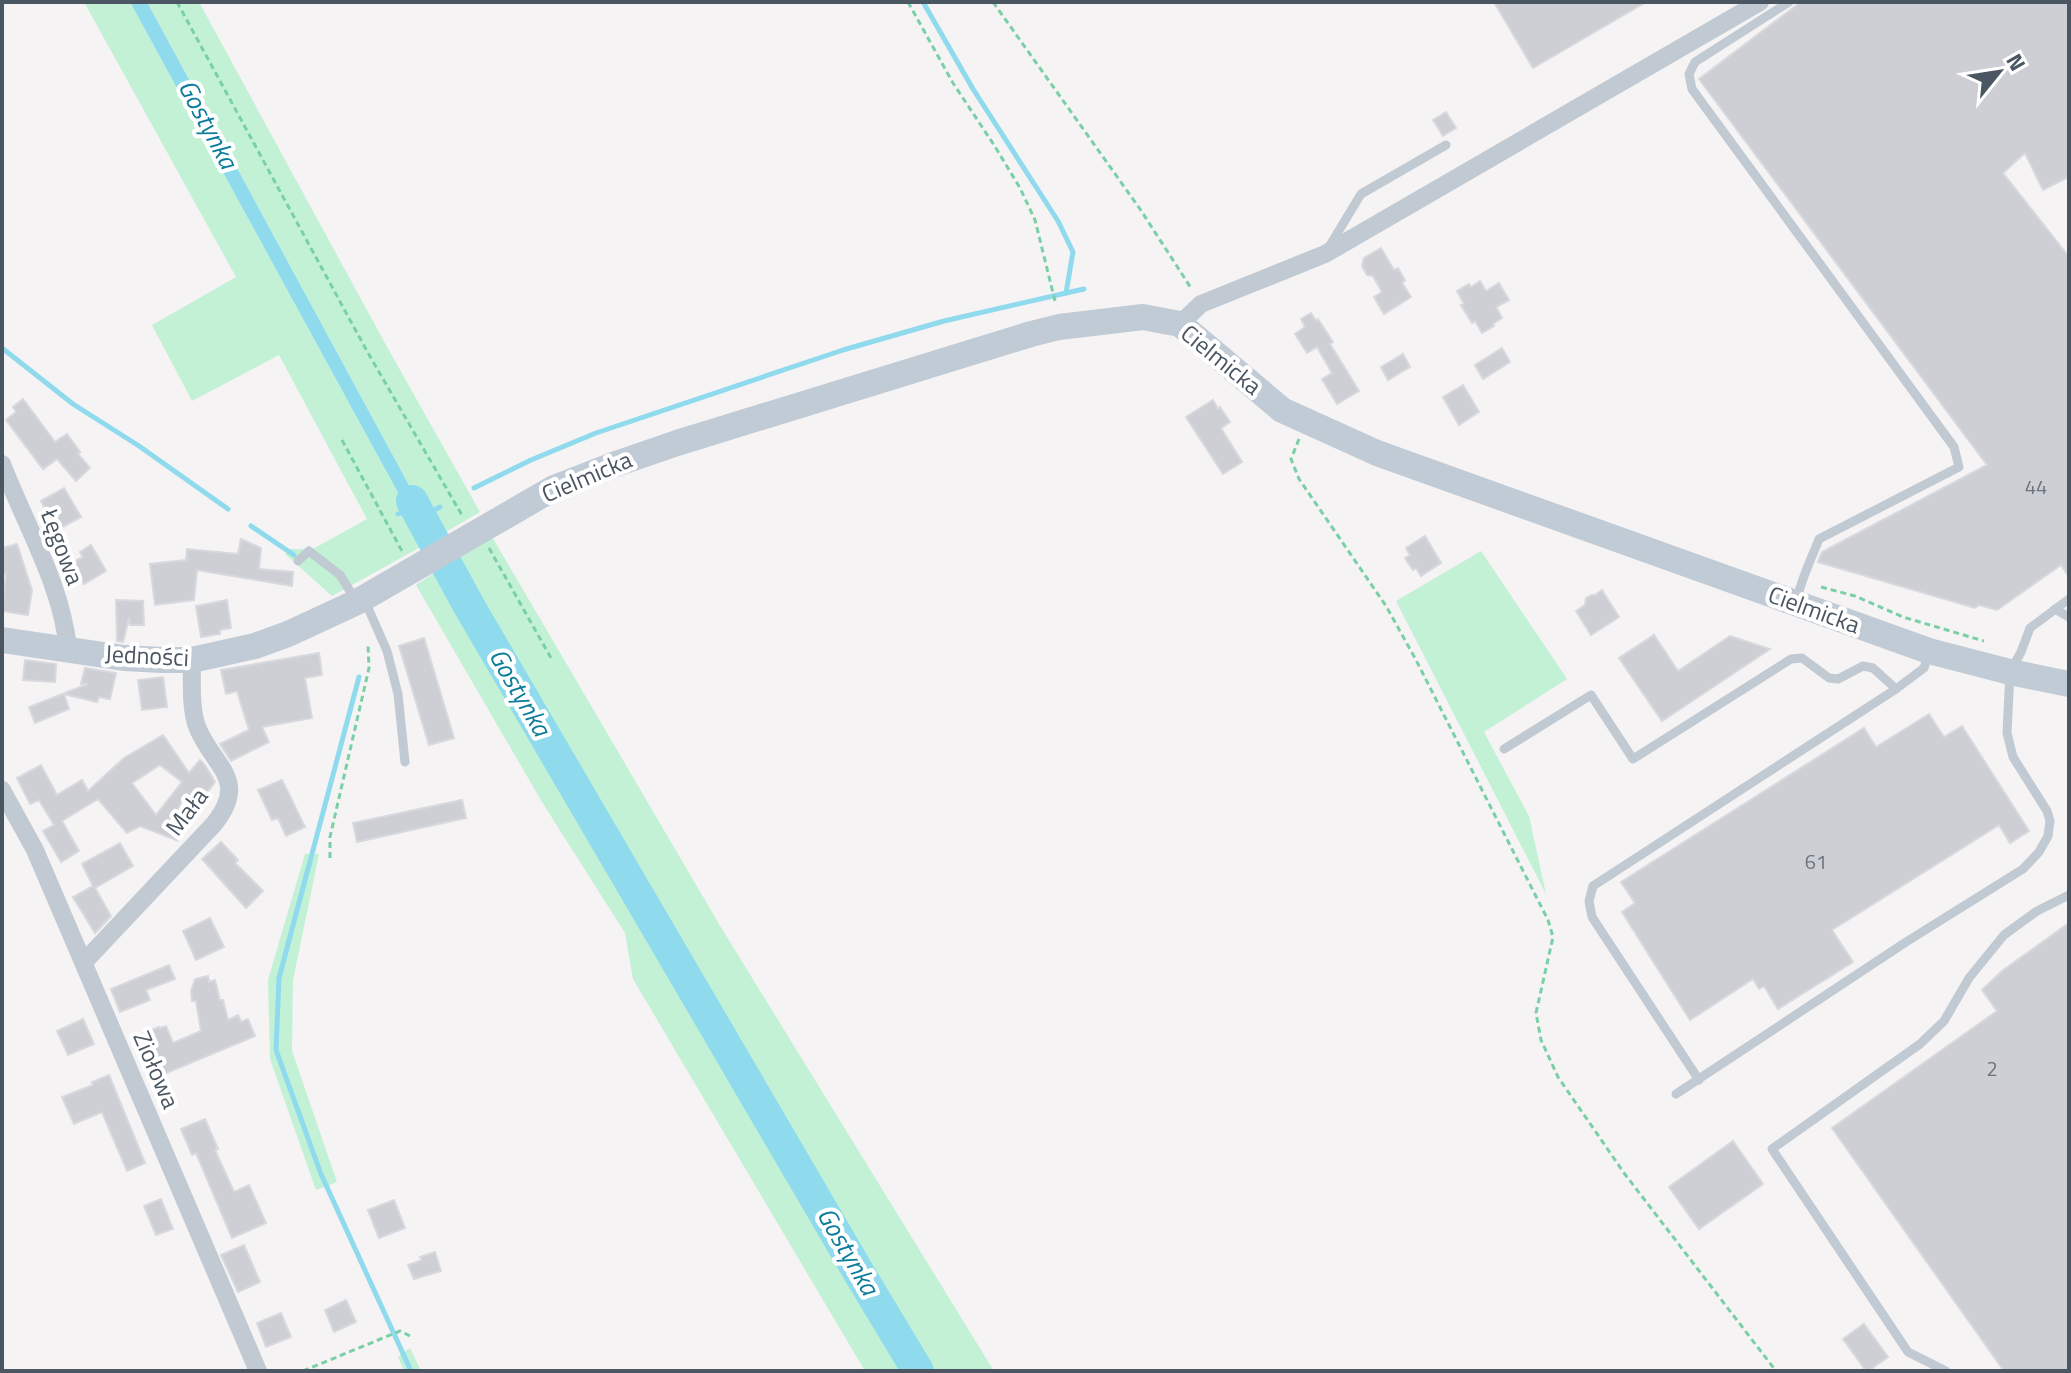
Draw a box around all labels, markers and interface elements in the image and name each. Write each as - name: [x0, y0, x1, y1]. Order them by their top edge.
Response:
- north arrow: [1959, 32, 2039, 112]
- text: N: [1998, 47, 2035, 77]
- water label: Gostynka: [169, 72, 249, 177]
- street label: Cielmicka: [1173, 315, 1270, 403]
- street label: Cielmicka: [536, 441, 637, 511]
- house number: 44: [2025, 471, 2047, 502]
- street label: Łęgowa: [32, 503, 94, 590]
- street label: Cielmicka: [1763, 576, 1865, 642]
- street label: Jedności: [104, 635, 190, 675]
- water label: Gostynka: [480, 640, 562, 745]
- street label: Mała: [156, 780, 216, 843]
- house number: 61: [1805, 846, 1827, 877]
- street label: Ziołowa: [125, 1025, 189, 1114]
- house number: 2: [1986, 1053, 1998, 1084]
- water label: Gostynka: [808, 1199, 890, 1304]

